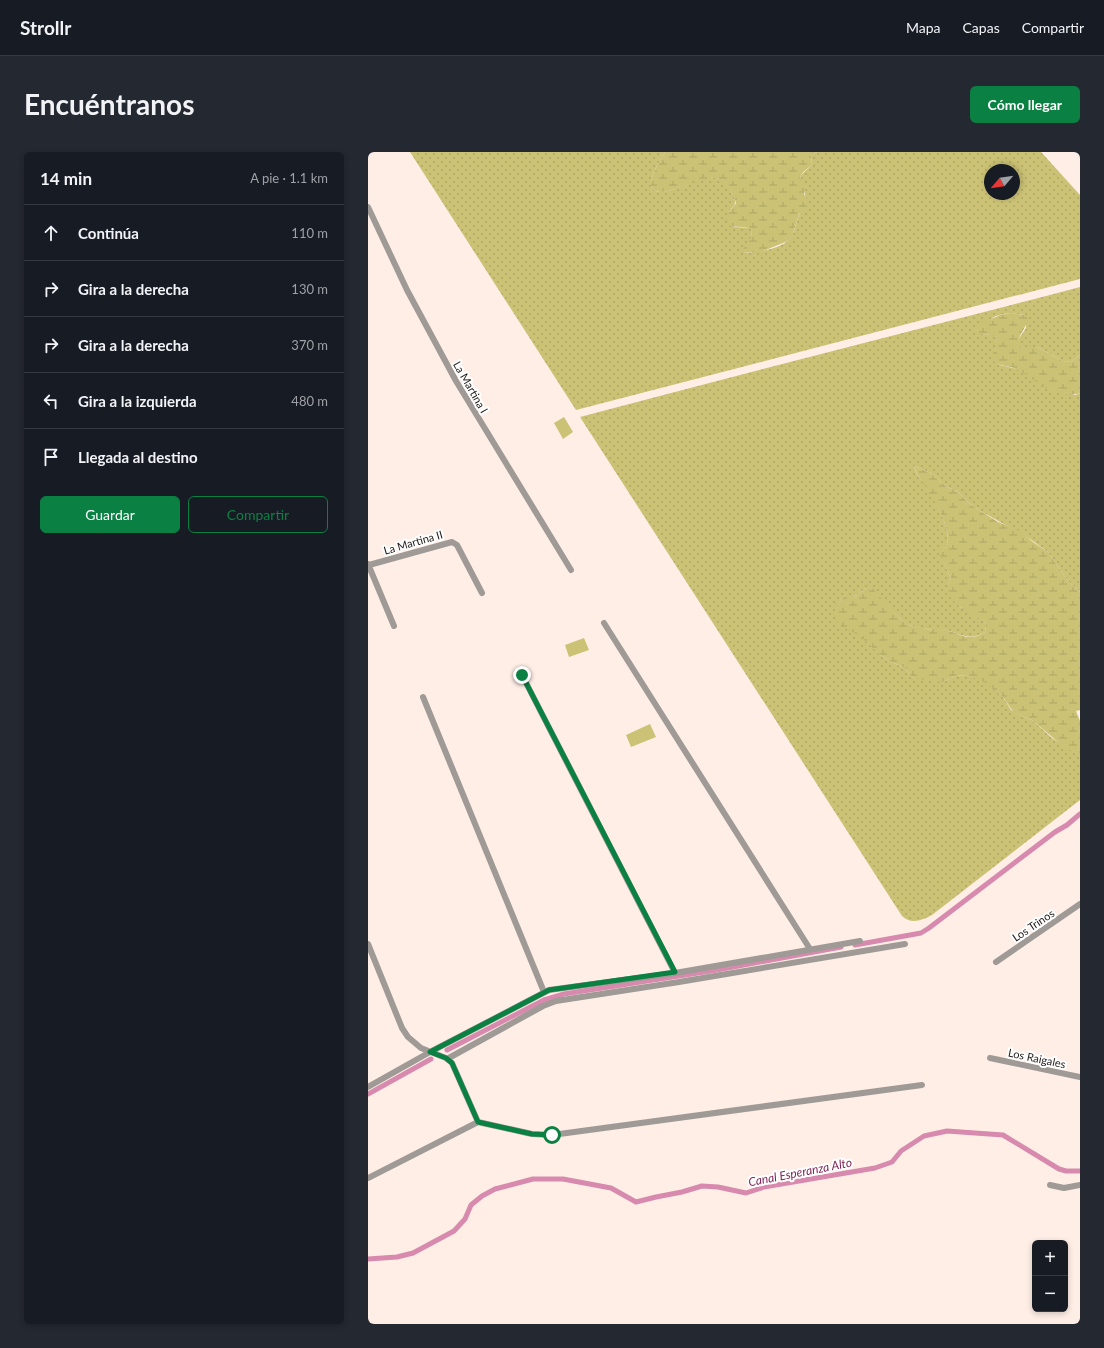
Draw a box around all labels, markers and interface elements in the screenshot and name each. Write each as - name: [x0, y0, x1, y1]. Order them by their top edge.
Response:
- text: Strollr: [20, 16, 71, 39]
- text: Mapa: [906, 19, 941, 36]
- text: Capas: [963, 19, 1000, 36]
- text: Compartir: [1022, 19, 1084, 36]
- button: Cómo llegar: [970, 86, 1080, 123]
- text: Encuéntranos: [24, 87, 195, 121]
- north arrow: [984, 164, 1020, 200]
- text: 14 min: [40, 168, 92, 189]
- text: A pie · 1.1 km: [250, 170, 328, 186]
- icon: ahead: [40, 222, 62, 244]
- text: Continúa: [78, 224, 139, 242]
- text: 110 m: [291, 225, 328, 241]
- icon: right: [40, 278, 62, 300]
- text: Gira a la derecha: [78, 280, 189, 298]
- text: 130 m: [291, 281, 328, 297]
- icon: right: [40, 334, 62, 356]
- text: Gira a la derecha: [78, 336, 189, 354]
- text: 370 m: [291, 337, 328, 353]
- street label: La Martina I: [451, 359, 491, 415]
- icon: left: [40, 390, 62, 412]
- text: Gira a la izquierda: [78, 392, 197, 410]
- text: 480 m: [291, 393, 328, 409]
- icon: arrive: [40, 446, 62, 468]
- text: Llegada al destino: [78, 448, 198, 466]
- button: Guardar: [40, 496, 180, 533]
- button: Compartir: [188, 496, 328, 533]
- street label: La Martina II: [382, 527, 444, 557]
- route end: [513, 666, 531, 684]
- street label: Los Trinos: [1010, 906, 1057, 944]
- street label: Los Raigales: [1007, 1046, 1067, 1070]
- route start: [543, 1126, 561, 1144]
- water label: Canal Esperanza Alto: [747, 1155, 853, 1189]
- map controls: [1032, 1240, 1068, 1312]
- button: +: [1032, 1240, 1068, 1276]
- button: −: [1032, 1276, 1068, 1312]

